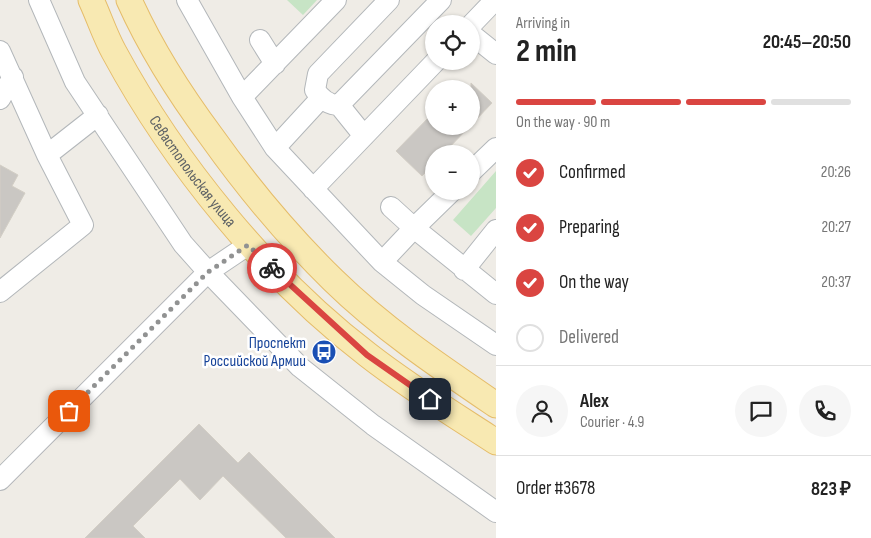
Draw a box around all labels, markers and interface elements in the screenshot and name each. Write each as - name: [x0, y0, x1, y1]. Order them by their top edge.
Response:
- text: Arriving in: [516, 14, 570, 33]
- map controls: [425, 15, 480, 200]
- button: locate: [425, 15, 480, 70]
- text: 20:45–20:50: [763, 31, 851, 54]
- text: 2 min: [516, 32, 577, 71]
- button: +: [425, 80, 480, 135]
- street label: Севастопольская улица: [145, 112, 240, 231]
- text: On the way · 90 m: [516, 113, 610, 132]
- button: −: [425, 145, 480, 200]
- icon: check: [516, 159, 544, 187]
- text: Confirmed: [559, 161, 626, 184]
- text: 20:26: [821, 163, 851, 182]
- icon: check: [516, 214, 544, 242]
- text: Preparing: [559, 216, 620, 239]
- text: 20:27: [821, 218, 851, 237]
- courier: [247, 243, 297, 293]
- icon: bike: [258, 254, 286, 282]
- icon: check: [516, 269, 544, 297]
- text: On the way: [559, 271, 629, 294]
- text: 20:37: [821, 273, 851, 292]
- text: Delivered: [559, 326, 619, 349]
- place label: Проспект Российской Армии: [203, 334, 306, 371]
- bus stop icon: Проспект Российской Армии: [311, 339, 337, 365]
- pin: [409, 378, 451, 420]
- icon: home: [416, 385, 444, 413]
- button: person: [516, 385, 568, 437]
- button: chat: [735, 385, 787, 437]
- button: phone: [799, 385, 851, 437]
- pin: [48, 390, 90, 432]
- text: Alex: [580, 390, 609, 413]
- icon: bag: [55, 397, 83, 425]
- text: Courier · 4.9: [580, 413, 644, 432]
- text: Order #3678: [516, 477, 595, 500]
- text: 823 ₽: [811, 478, 851, 501]

